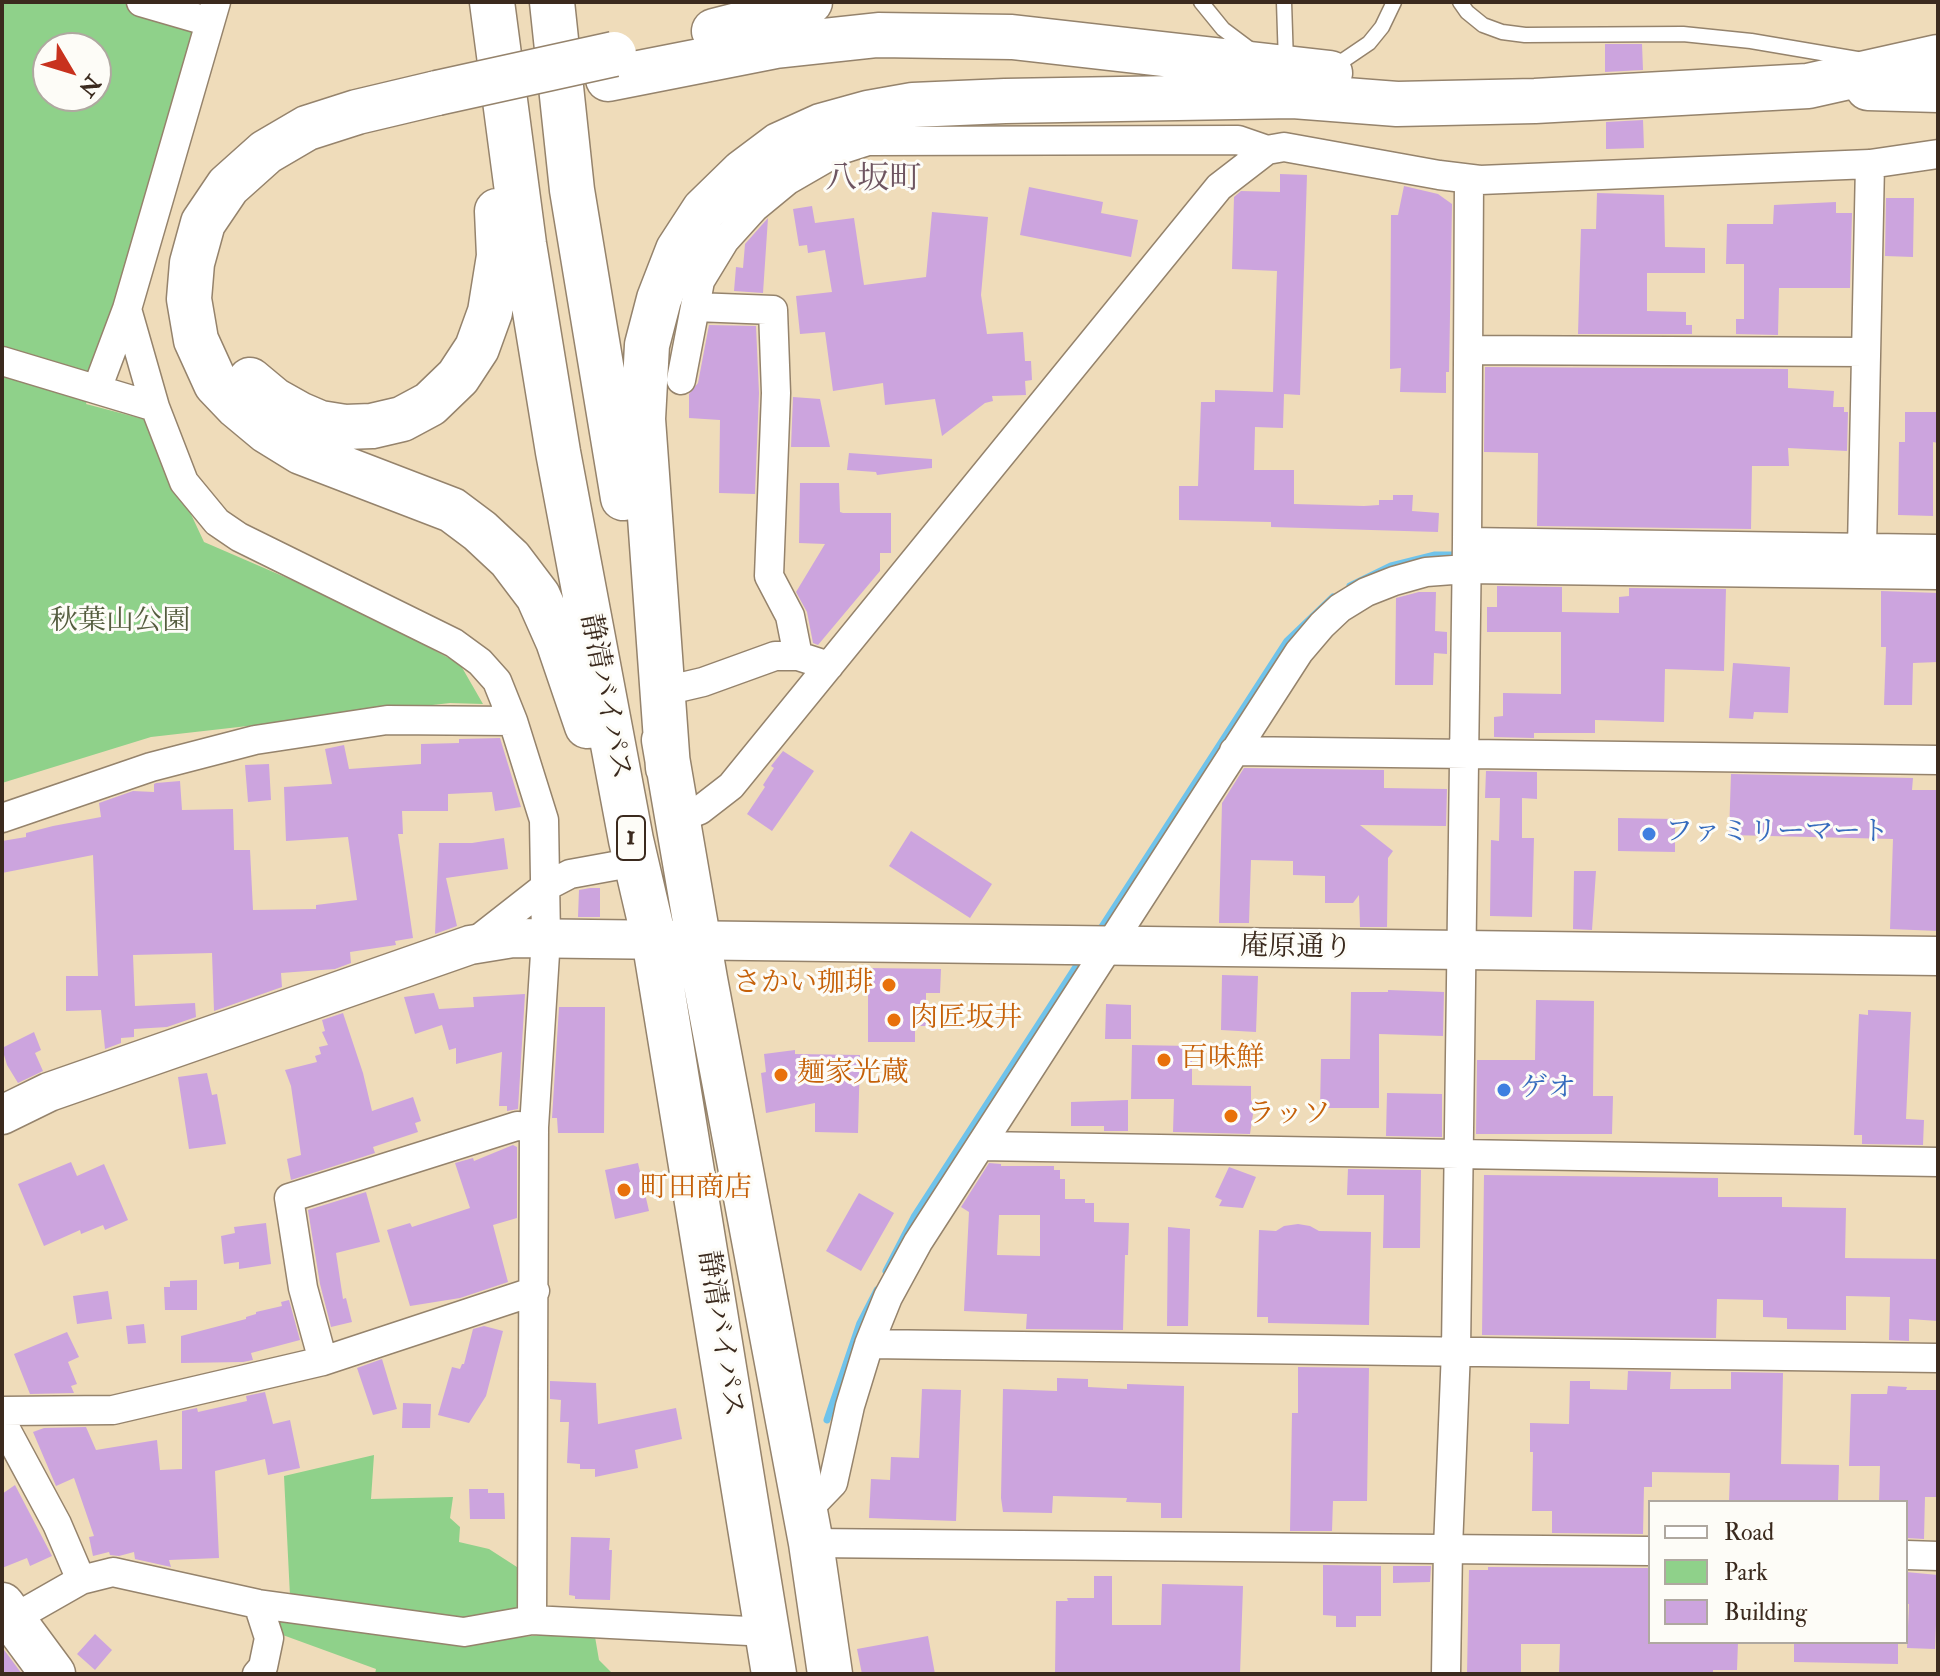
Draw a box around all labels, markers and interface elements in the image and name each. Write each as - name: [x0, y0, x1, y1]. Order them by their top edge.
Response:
- north arrow: [32, 32, 112, 112]
- text: N: [72, 69, 106, 102]
- district label: 八坂町: [825, 162, 921, 200]
- park label: 秋葉山公園: [50, 606, 190, 640]
- street label: 静清バイパス: [571, 611, 637, 783]
- road number: 1: [617, 816, 645, 860]
- place label: ファミリーマート: [1665, 817, 1889, 851]
- marker: ファミリーマート: [1640, 825, 1658, 843]
- street label: 庵原通り: [1240, 931, 1352, 967]
- place label: さかい珈琲: [733, 968, 873, 1002]
- marker: さかい珈琲: [880, 976, 898, 994]
- place label: 肉匠坂井: [910, 1003, 1022, 1037]
- marker: 肉匠坂井: [885, 1011, 903, 1029]
- place label: 百味鮮: [1180, 1043, 1264, 1077]
- marker: 百味鮮: [1155, 1051, 1173, 1069]
- place label: 麺家光蔵: [797, 1058, 909, 1092]
- marker: 麺家光蔵: [772, 1066, 790, 1084]
- place label: ゲオ: [1520, 1073, 1576, 1107]
- marker: ゲオ: [1495, 1081, 1513, 1099]
- place label: ラッソ: [1247, 1099, 1331, 1133]
- marker: ラッソ: [1222, 1107, 1240, 1125]
- place label: 町田商店: [640, 1173, 752, 1207]
- marker: 町田商店: [615, 1181, 633, 1199]
- street label: 静清バイパス: [689, 1248, 749, 1420]
- legend: [1648, 1500, 1908, 1644]
- text: Road: [1724, 1517, 1774, 1548]
- text: Park: [1724, 1557, 1768, 1588]
- text: Building: [1724, 1597, 1807, 1628]

